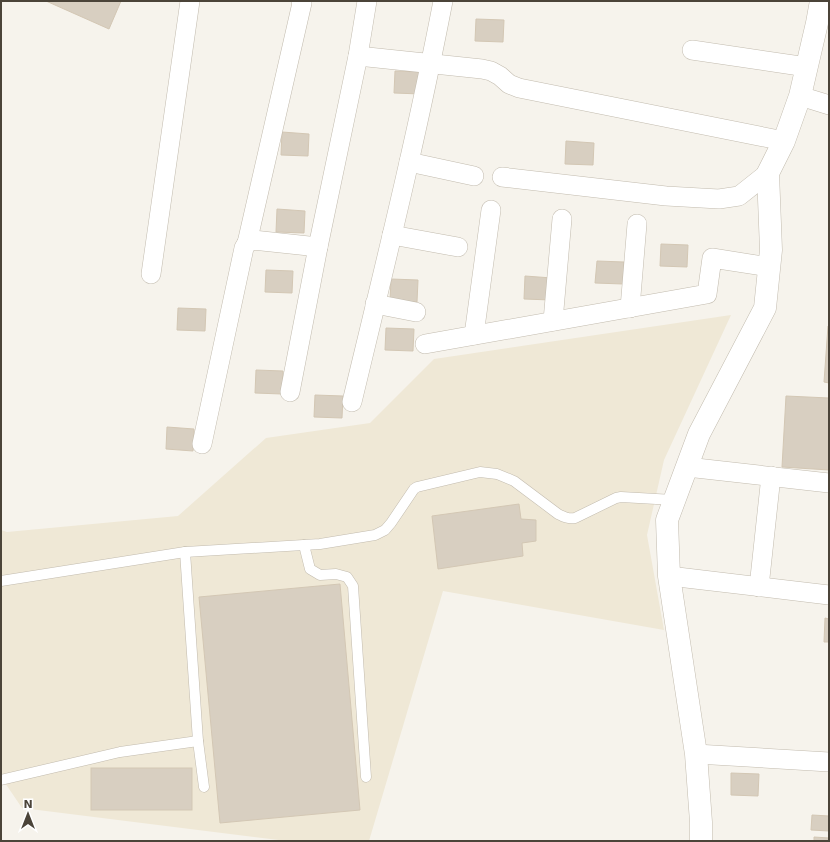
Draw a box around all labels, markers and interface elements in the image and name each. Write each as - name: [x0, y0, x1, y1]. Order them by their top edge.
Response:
- north arrow: [8, 794, 48, 834]
- text: N: [23, 798, 33, 811]

